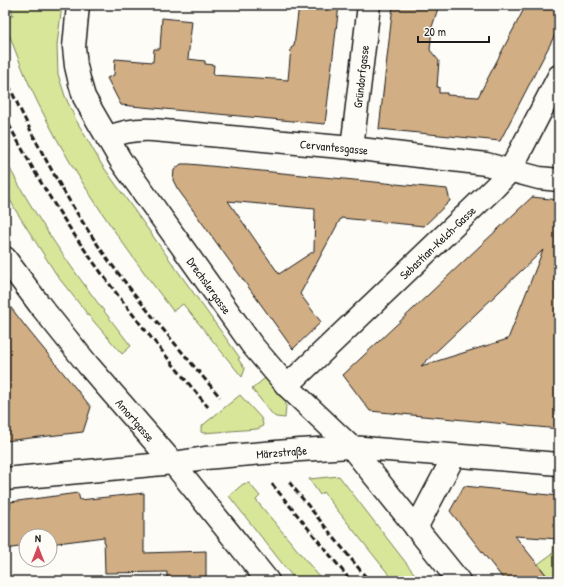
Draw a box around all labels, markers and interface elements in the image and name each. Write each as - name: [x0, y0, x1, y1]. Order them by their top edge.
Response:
- scale bar: [418, 18, 489, 44]
- text: 20 m: [424, 23, 446, 40]
- street label: Gründorfgasse: [348, 44, 373, 109]
- street label: Cervantesgasse: [299, 135, 369, 158]
- street label: Sebastian-Kelch-Gasse: [395, 201, 479, 283]
- street label: Drechslergasse: [183, 254, 236, 317]
- street label: Amortgasse: [112, 395, 159, 445]
- street label: Märzstraße: [256, 441, 308, 462]
- north arrow: [18, 528, 58, 568]
- text: N: [35, 531, 41, 545]

